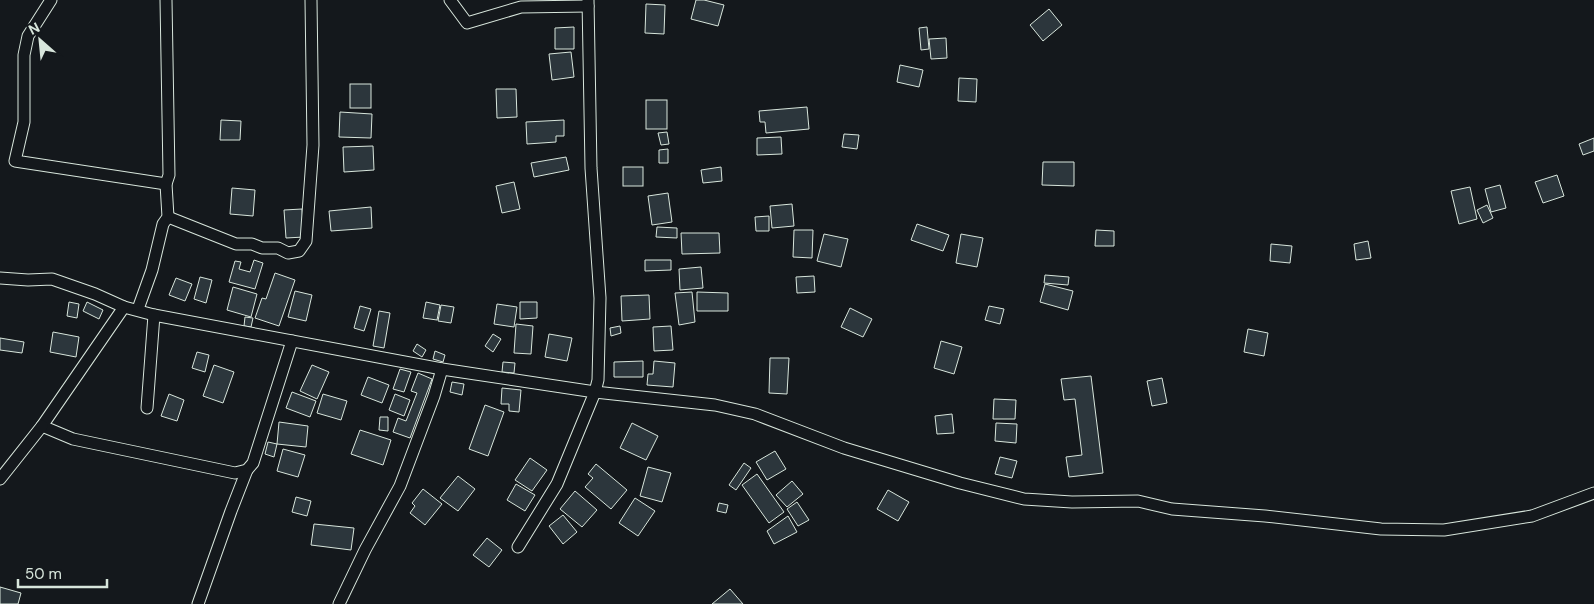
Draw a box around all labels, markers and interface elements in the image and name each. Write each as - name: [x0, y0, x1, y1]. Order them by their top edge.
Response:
- north arrow: [15, 15, 65, 65]
- text: N: [25, 18, 43, 39]
- scale bar: [18, 556, 106, 588]
- text: 50 m: [25, 564, 62, 584]

